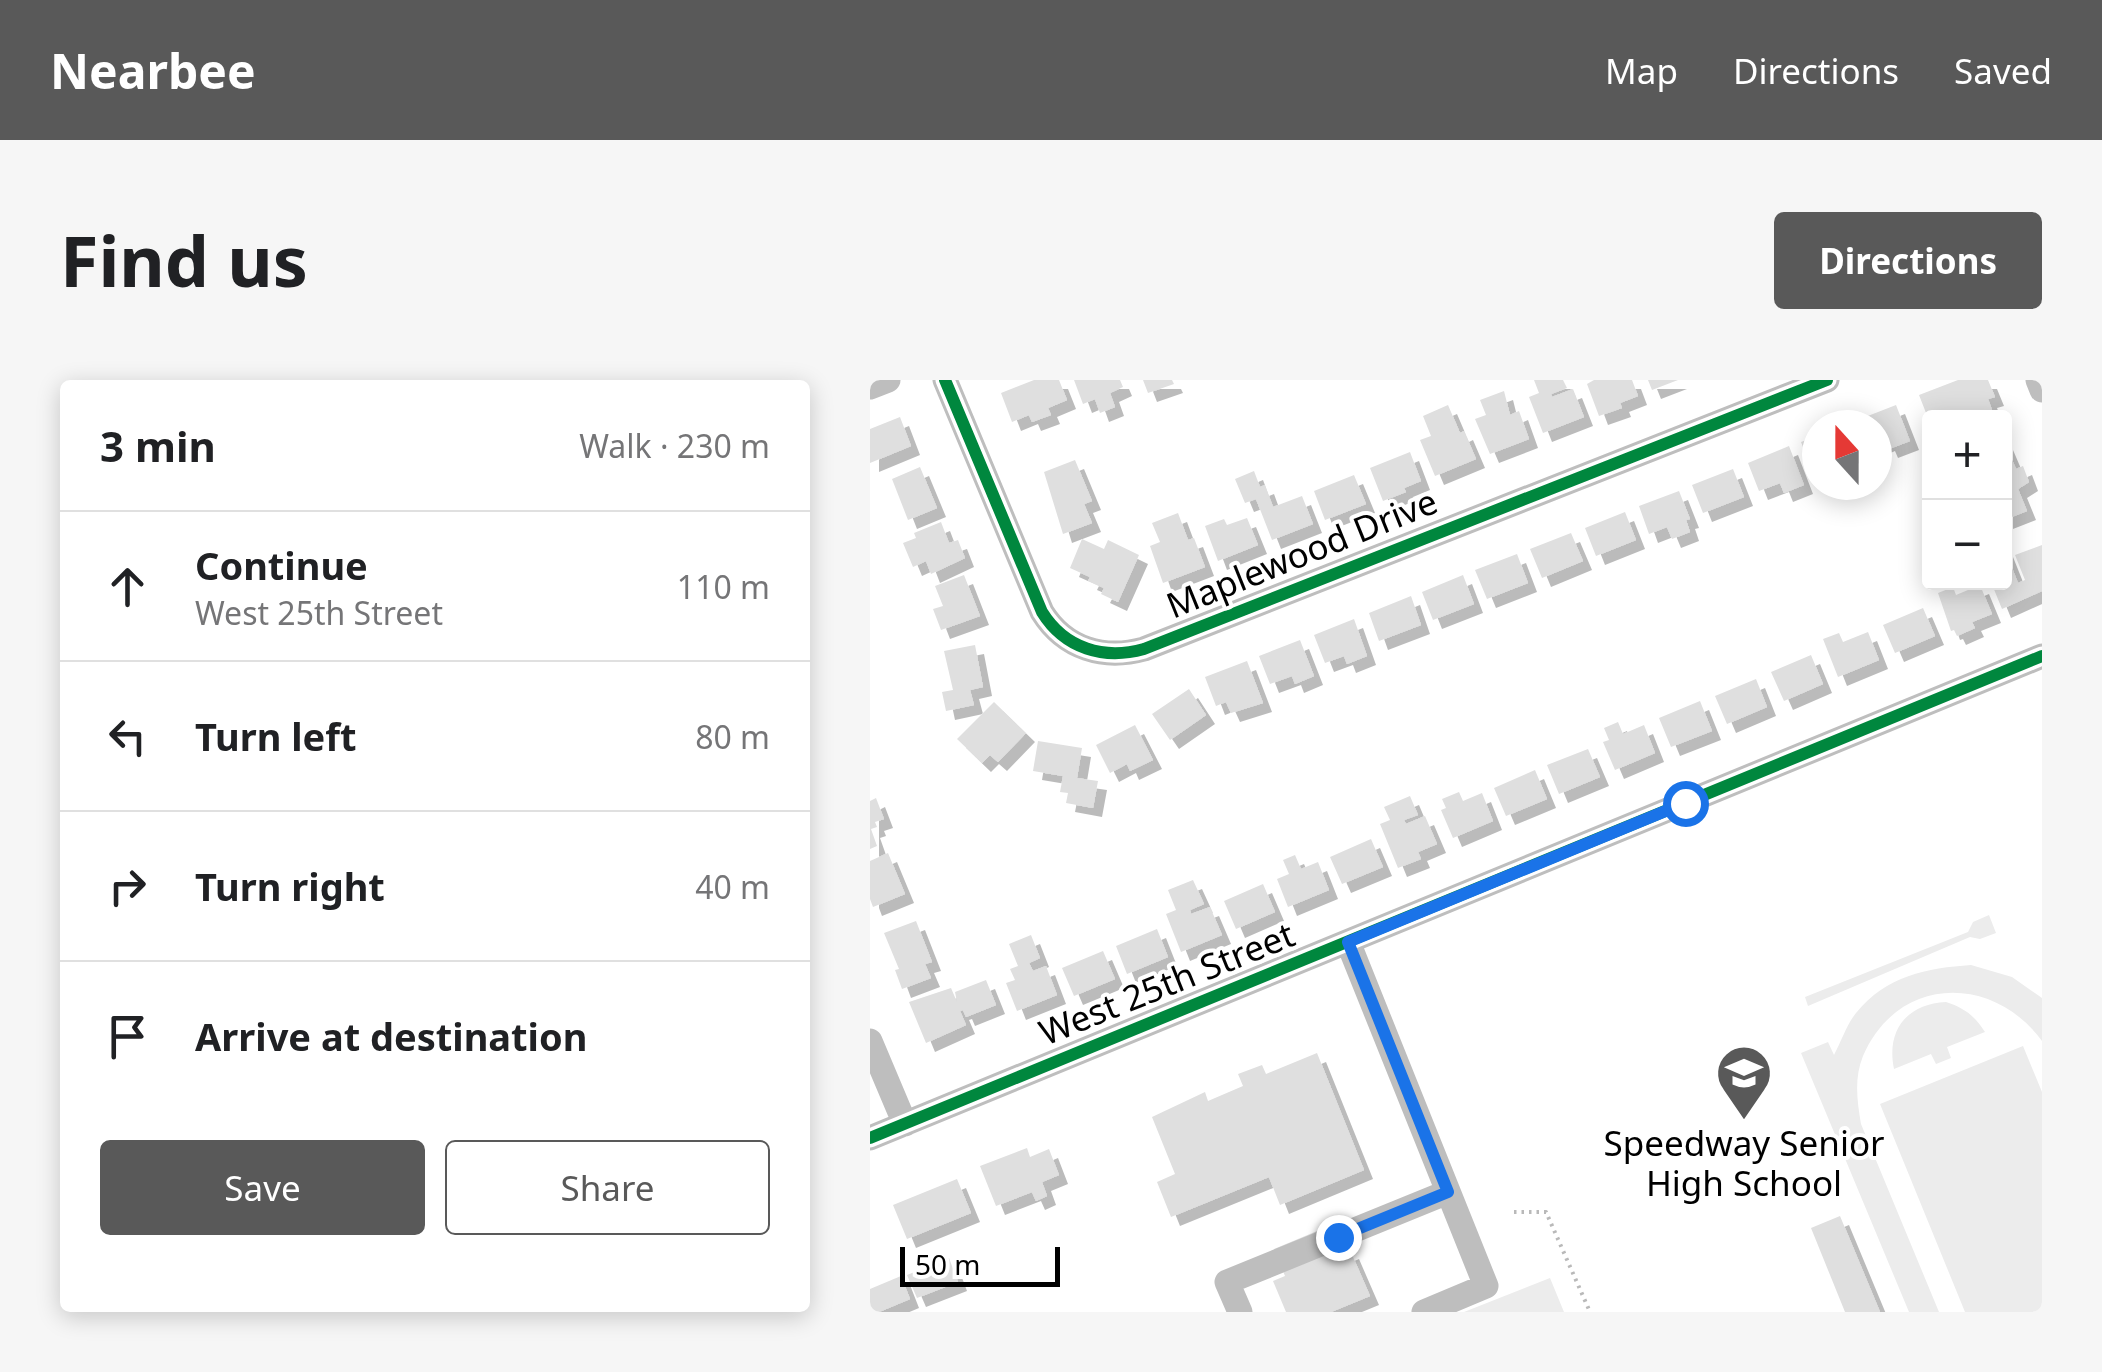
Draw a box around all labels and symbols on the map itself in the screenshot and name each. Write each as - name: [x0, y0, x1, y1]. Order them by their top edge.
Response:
- north arrow: [1802, 410, 1892, 500]
- street label: Maplewood Drive: [1159, 477, 1444, 628]
- route start: [1663, 781, 1709, 827]
- street label: West 25th Street: [1032, 910, 1301, 1055]
- school or university icon: Speedway Senior High School: [1714, 1043, 1774, 1122]
- place label: Speedway Senior High School: [1603, 1119, 1885, 1206]
- route end: [1316, 1215, 1362, 1261]
- scale bar: [900, 1242, 1060, 1286]

